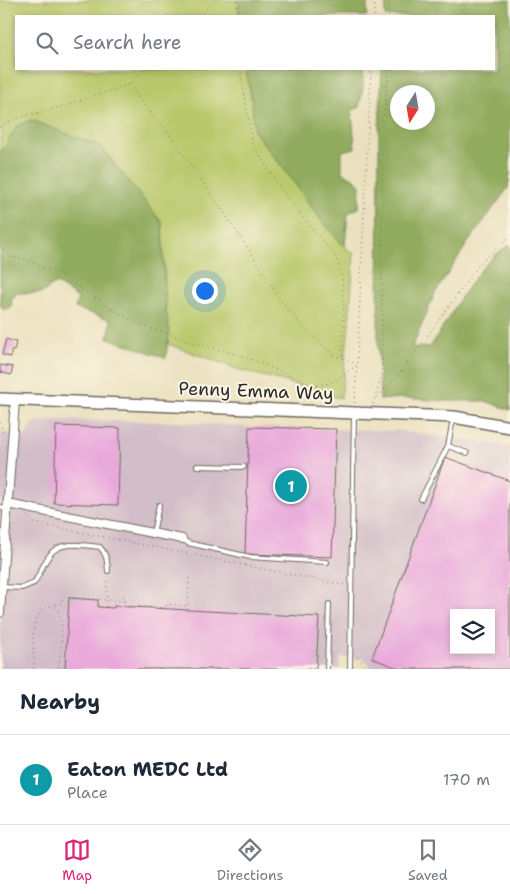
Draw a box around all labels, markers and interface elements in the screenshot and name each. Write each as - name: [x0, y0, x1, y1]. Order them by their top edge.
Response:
- search box: [15, 15, 495, 70]
- icon: search: [33, 29, 61, 57]
- text: Search here: [73, 30, 182, 55]
- north arrow: [390, 85, 435, 130]
- your location: [192, 278, 218, 304]
- street label: Penny Emma Way: [178, 376, 334, 406]
- pin: 1: [275, 467, 307, 505]
- map controls: [450, 609, 495, 654]
- button: layers: [450, 609, 495, 654]
- text: Nearby: [20, 688, 100, 716]
- text: Eaton MEDC Ltd: [67, 757, 228, 782]
- text: 1: [32, 769, 40, 790]
- text: 170 m: [443, 769, 490, 790]
- text: Place: [67, 782, 108, 803]
- tab: Map: [62, 836, 92, 884]
- tab: Directions: [217, 836, 284, 884]
- tab: Saved: [408, 836, 448, 884]

